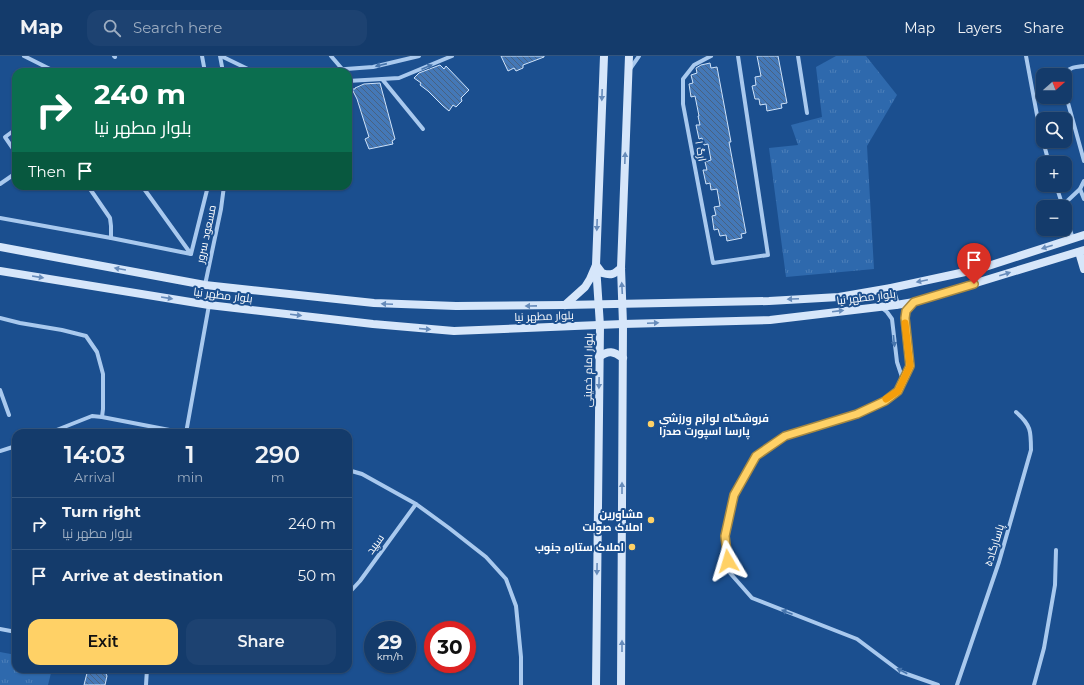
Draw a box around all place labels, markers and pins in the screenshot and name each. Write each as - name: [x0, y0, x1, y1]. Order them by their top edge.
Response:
- pin: [957, 243, 991, 284]
- place label: فروشگاه لوازم ورزشي پارسا اسپورت صدرا: [659, 411, 769, 440]
- marker: فروشگاه لوازم ورزشي پارسا اسپورت صدرا: [646, 419, 656, 429]
- place label: مشاورین املاک صولت: [582, 507, 643, 535]
- marker: مشاورین املاک صولت: [646, 515, 656, 525]
- place label: املاک ستاره جنوب: [535, 540, 624, 555]
- marker: املاک ستاره جنوب: [627, 542, 637, 552]

